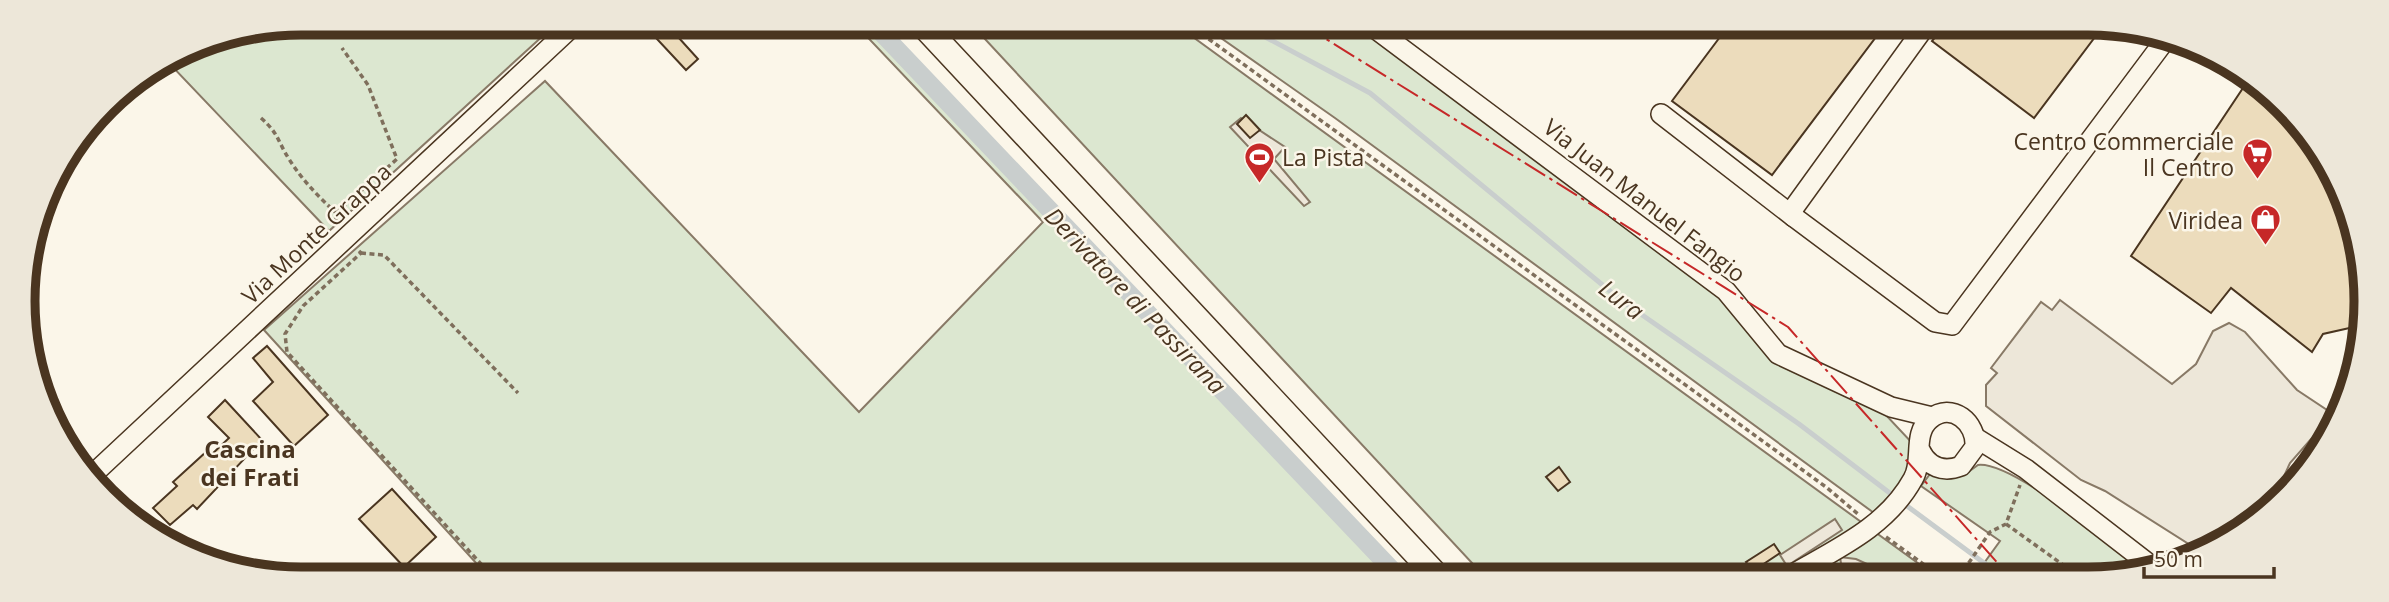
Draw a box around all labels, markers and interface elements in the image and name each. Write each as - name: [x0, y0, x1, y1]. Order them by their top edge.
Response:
- street label: Via Juan Manuel Fangio: [1537, 111, 1753, 289]
- place label: Centro Commerciale Il Centro: [2014, 125, 2234, 183]
- supermarket icon: Centro Commerciale Il Centro: [2240, 137, 2274, 181]
- sports icon: La Pista: [1242, 140, 1276, 184]
- place label: La Pista: [1282, 141, 1364, 173]
- street label: Via Monte Grappa: [234, 155, 398, 311]
- water label: Derivatore di Passirana: [1038, 199, 1234, 401]
- shop icon: Viridea: [2249, 203, 2283, 247]
- place label: Viridea: [2169, 204, 2243, 236]
- water label: Lura: [1593, 271, 1652, 327]
- district label: Cascina dei Frati: [200, 432, 300, 493]
- scale bar: [2144, 536, 2274, 580]
- text: 50 m: [2154, 545, 2203, 573]

